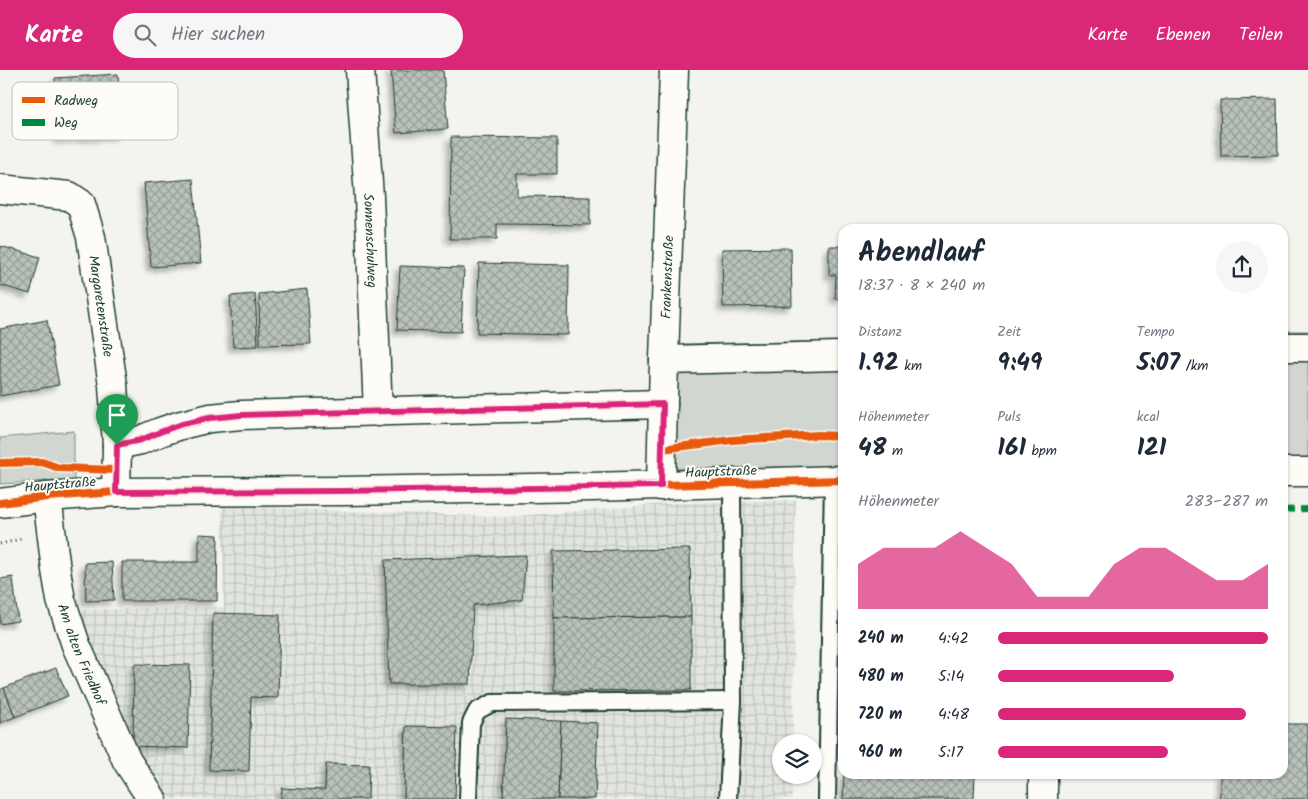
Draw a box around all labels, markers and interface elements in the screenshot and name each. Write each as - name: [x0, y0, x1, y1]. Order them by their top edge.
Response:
- search box: [113, 13, 463, 58]
- text: Karte: [25, 16, 83, 55]
- text: Hier suchen: [171, 20, 265, 50]
- icon: search: [131, 21, 159, 49]
- text: Karte: [1087, 21, 1128, 50]
- text: Ebenen: [1156, 21, 1211, 50]
- text: Teilen: [1239, 21, 1283, 50]
- legend: [12, 82, 178, 140]
- text: Radweg: [54, 90, 98, 112]
- text: Weg: [54, 112, 78, 134]
- street label: Sonnenschulweg: [357, 193, 383, 289]
- text: Abendlauf: [858, 231, 983, 276]
- street label: Frankenstraße: [655, 234, 680, 319]
- button: share: [1216, 241, 1268, 293]
- street label: Margaretenstraße: [82, 254, 119, 359]
- text: 18:37 · 8 × 240 m: [858, 273, 985, 298]
- text: Distanz: [858, 321, 902, 343]
- text: Zeit: [997, 321, 1021, 343]
- text: Tempo: [1137, 321, 1175, 343]
- text: 1.92: [858, 343, 899, 383]
- text: 9:49: [997, 343, 1042, 383]
- text: 5:07: [1137, 343, 1180, 383]
- text: km: [899, 355, 922, 377]
- text: /km: [1180, 355, 1208, 377]
- pin: [96, 394, 138, 445]
- icon: arrive: [103, 401, 131, 429]
- text: Höhenmeter: [858, 406, 929, 428]
- text: Puls: [997, 406, 1021, 428]
- text: kcal: [1137, 406, 1159, 428]
- text: 48: [858, 428, 886, 468]
- text: 161: [997, 428, 1026, 468]
- text: 121: [1137, 428, 1166, 468]
- text: m: [886, 440, 903, 462]
- text: bpm: [1026, 440, 1057, 462]
- street label: Hauptstraße: [685, 460, 758, 484]
- street label: Hauptstraße: [23, 471, 98, 499]
- text: Höhenmeter: [858, 489, 939, 514]
- text: 283–287 m: [1185, 489, 1268, 514]
- street label: Am alten Friedhof: [51, 601, 112, 711]
- text: 240 m: [858, 626, 904, 651]
- text: 4:42: [938, 626, 969, 651]
- text: 480 m: [858, 664, 904, 689]
- text: 5:14: [938, 664, 964, 689]
- text: 720 m: [858, 702, 902, 727]
- text: 4:48: [938, 702, 969, 727]
- map controls: [772, 734, 822, 784]
- button: layers: [772, 734, 822, 784]
- text: 960 m: [858, 740, 902, 765]
- text: 5:17: [938, 740, 963, 765]

